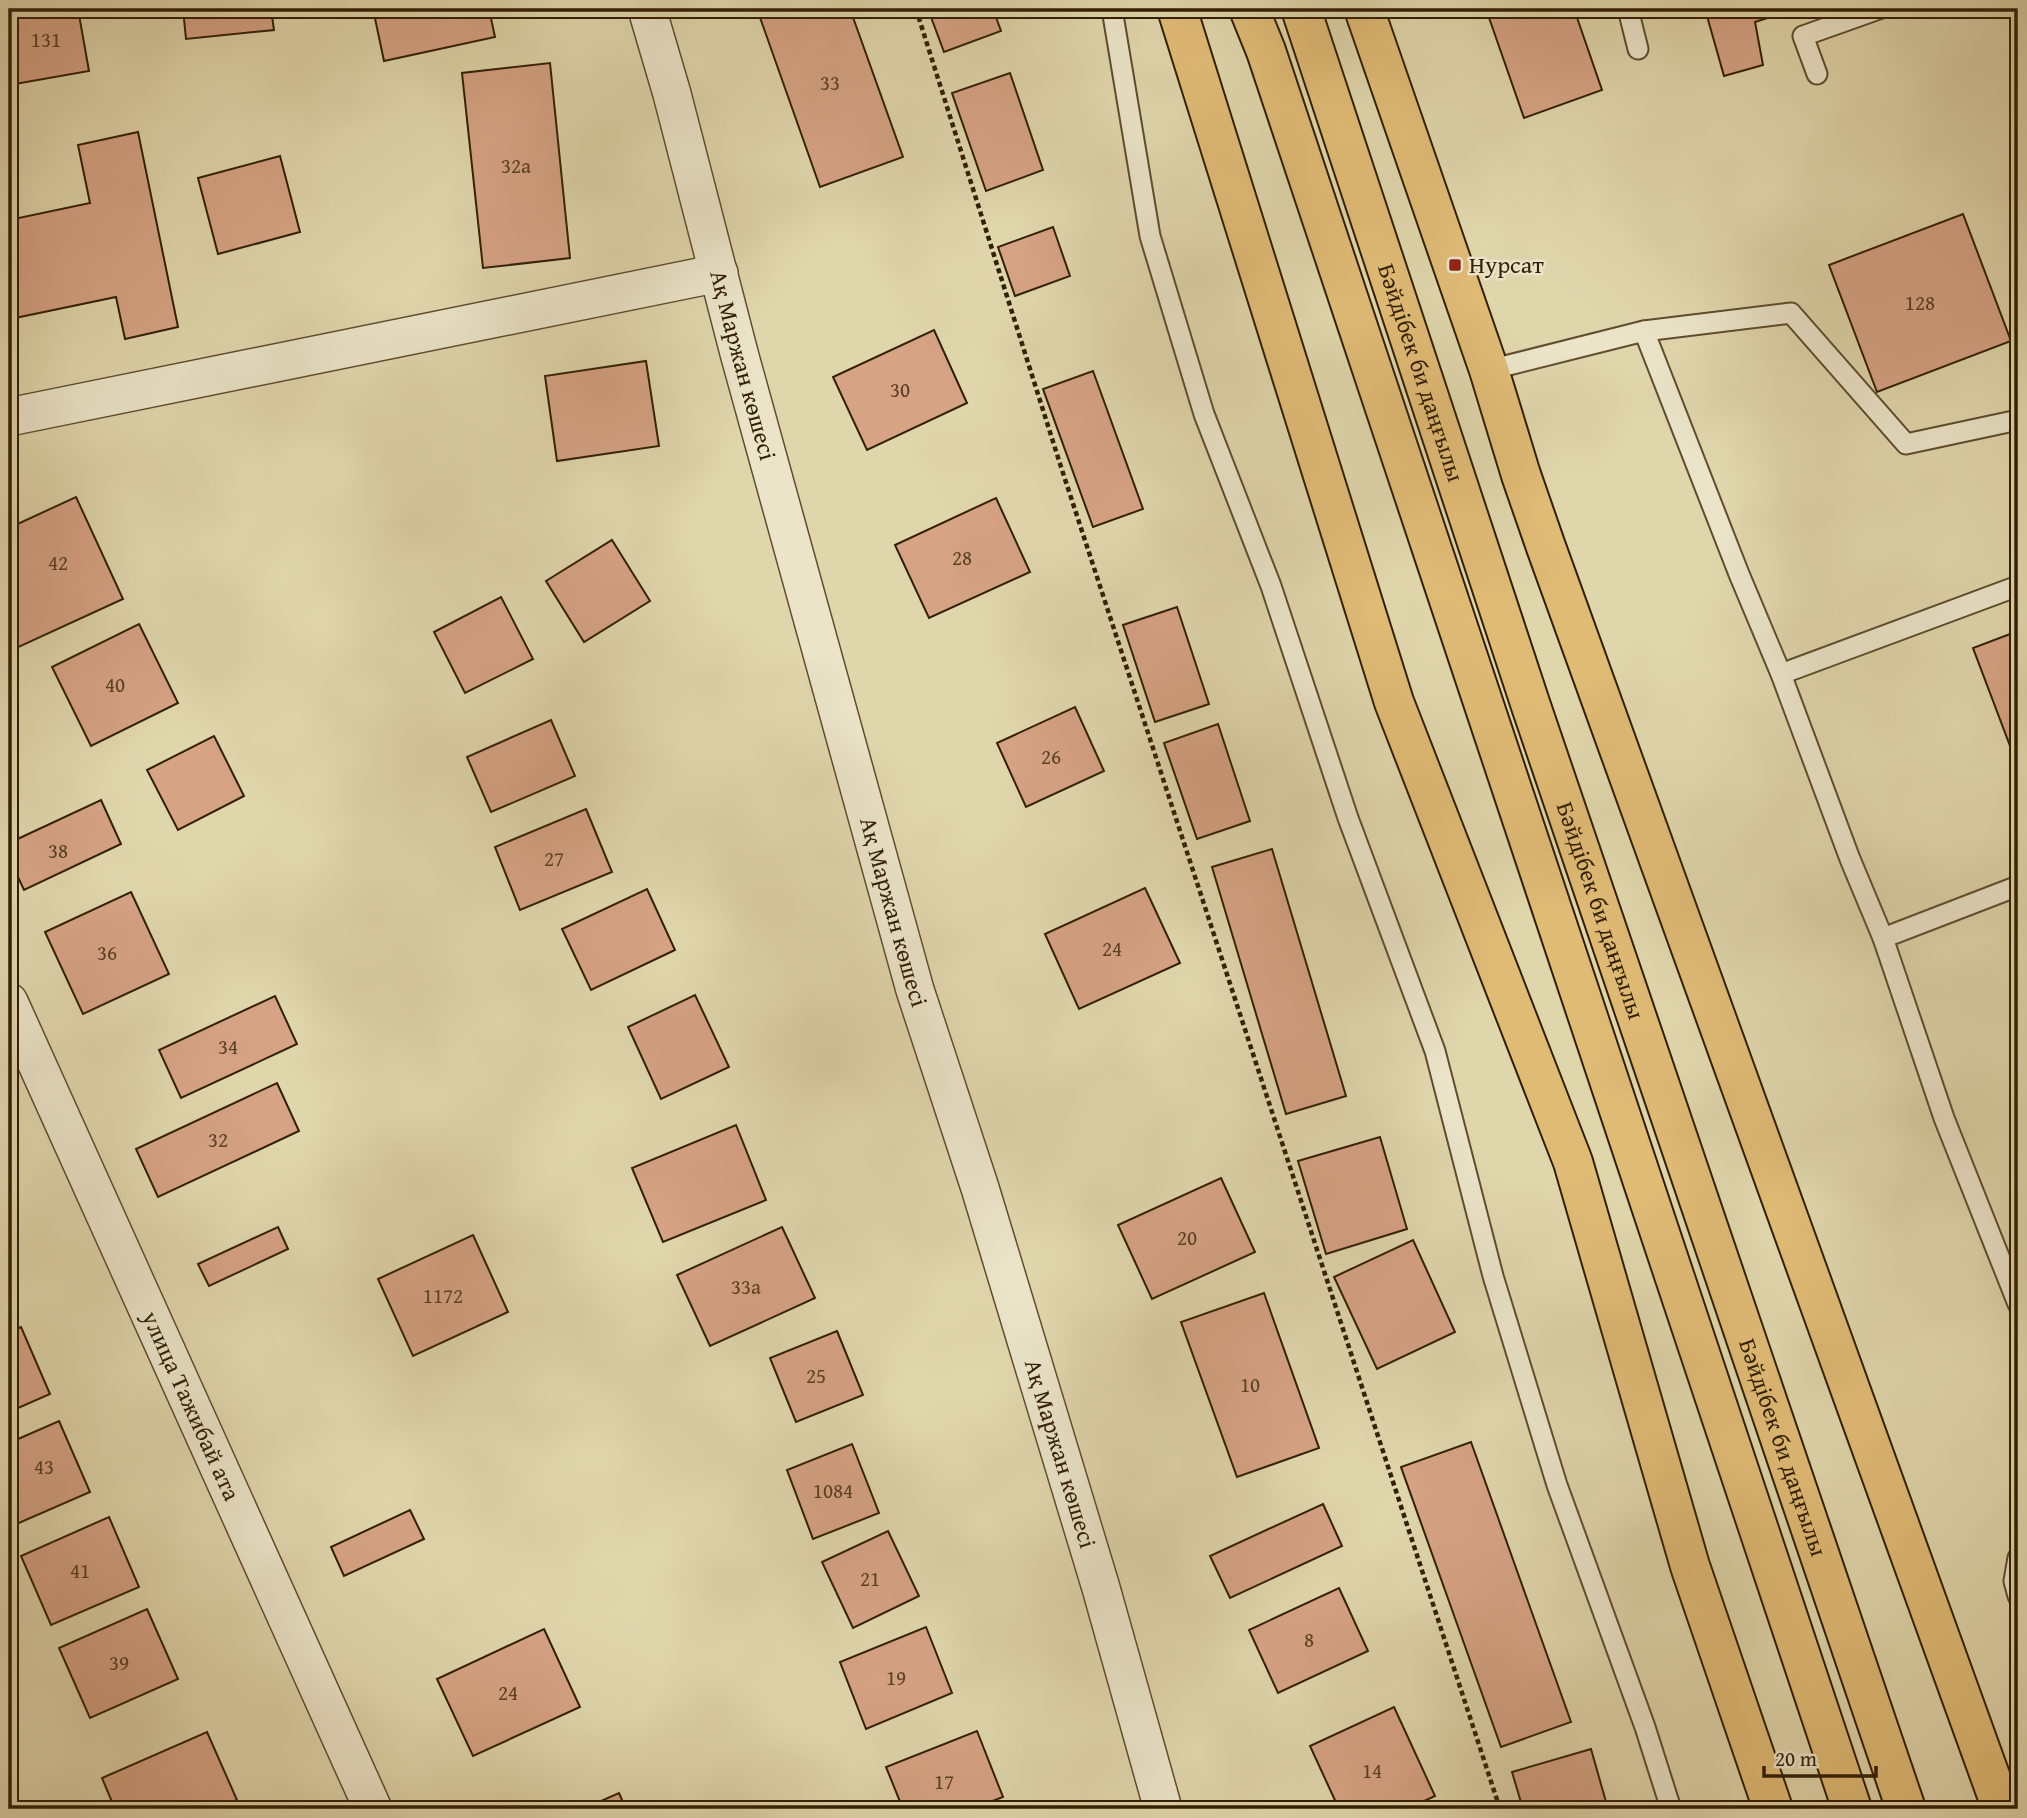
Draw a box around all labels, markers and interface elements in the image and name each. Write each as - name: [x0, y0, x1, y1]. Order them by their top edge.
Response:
- house number: 131: [31, 24, 61, 55]
- house number: 33: [820, 67, 840, 98]
- house number: 32а: [501, 150, 531, 181]
- place label: Нурсат: [1469, 247, 1544, 282]
- marker: Нурсат: [1447, 257, 1463, 273]
- street label: Бәйдібек би даңғылы: [1369, 259, 1474, 486]
- street label: Ақ Маржан көшесі: [701, 266, 786, 465]
- house number: 128: [1905, 287, 1935, 318]
- house number: 30: [890, 374, 910, 405]
- house number: 28: [952, 542, 972, 573]
- house number: 42: [48, 547, 68, 578]
- house number: 40: [105, 669, 125, 700]
- house number: 26: [1041, 741, 1061, 772]
- street label: Бәйдібек би даңғылы: [1548, 797, 1654, 1024]
- street label: Ақ Маржан көшесі: [851, 813, 937, 1012]
- house number: 38: [48, 835, 68, 866]
- house number: 27: [544, 843, 564, 874]
- house number: 24: [1102, 933, 1122, 964]
- house number: 36: [97, 937, 117, 968]
- house number: 34: [218, 1031, 238, 1062]
- house number: 32: [208, 1124, 228, 1155]
- house number: 20: [1177, 1222, 1197, 1253]
- house number: 33а: [731, 1271, 761, 1302]
- house number: 1172: [423, 1280, 463, 1311]
- street label: улица Тажибай ата: [133, 1304, 250, 1507]
- street label: Бәйдібек би даңғылы: [1730, 1334, 1837, 1561]
- street label: Ақ Маржан көшесі: [1016, 1355, 1106, 1553]
- house number: 25: [806, 1360, 826, 1391]
- house number: 10: [1240, 1369, 1260, 1400]
- house number: 43: [34, 1451, 54, 1482]
- house number: 1084: [813, 1475, 853, 1506]
- house number: 41: [70, 1555, 90, 1586]
- house number: 21: [860, 1563, 880, 1594]
- house number: 8: [1304, 1624, 1314, 1655]
- house number: 39: [109, 1647, 129, 1678]
- house number: 19: [886, 1662, 906, 1693]
- house number: 24: [498, 1677, 518, 1708]
- scale bar: [1764, 1734, 1876, 1778]
- text: 20 m: [1775, 1743, 1817, 1774]
- house number: 14: [1362, 1755, 1382, 1786]
- house number: 17: [934, 1766, 954, 1797]

